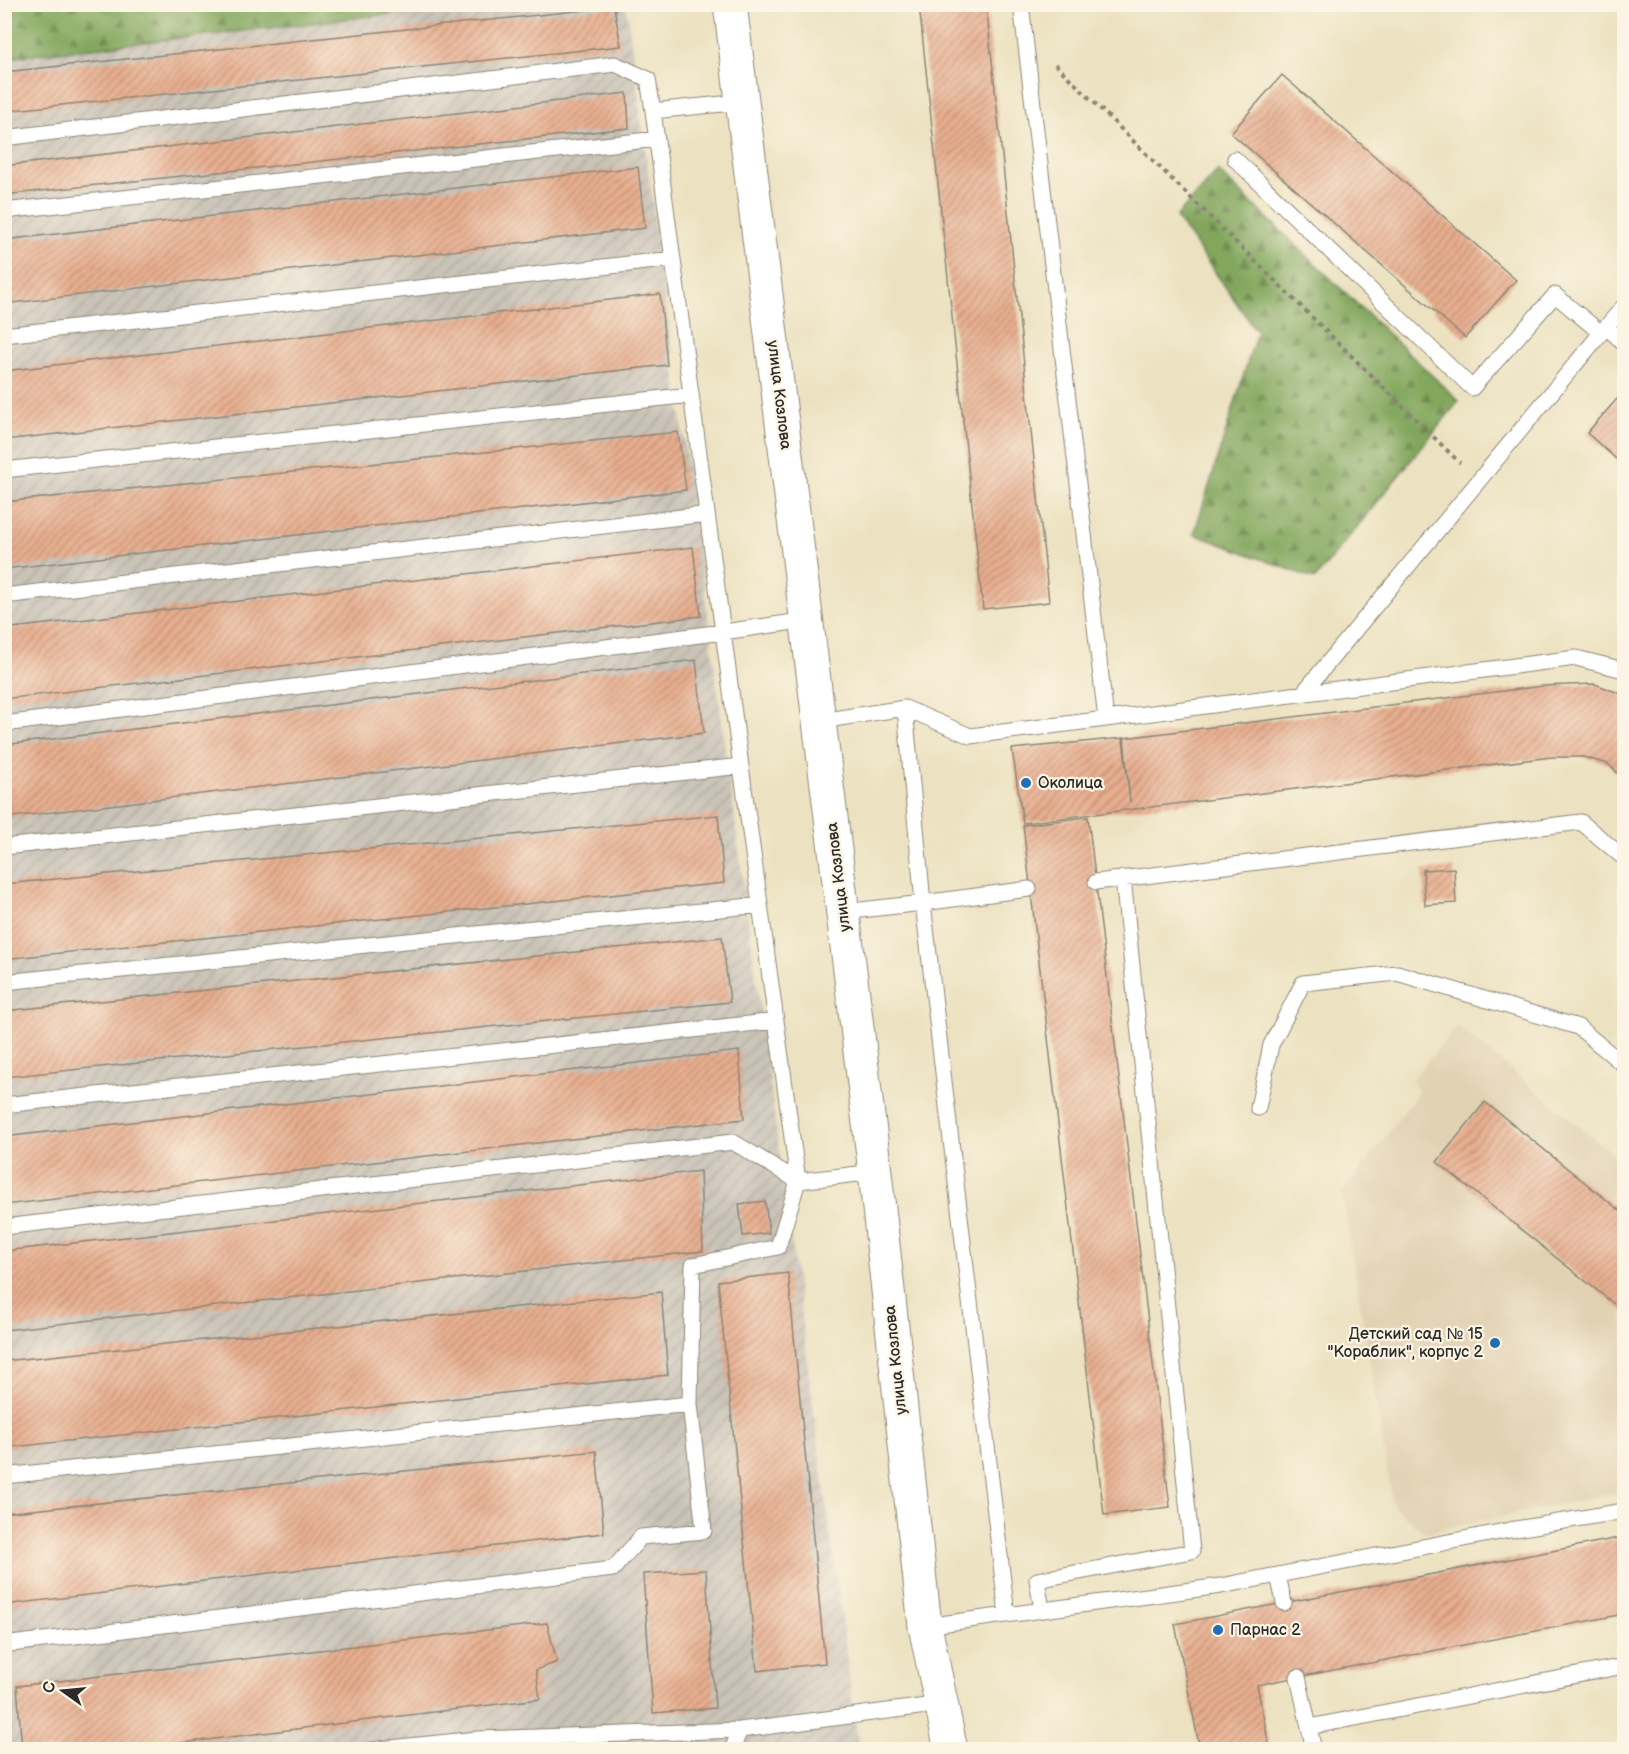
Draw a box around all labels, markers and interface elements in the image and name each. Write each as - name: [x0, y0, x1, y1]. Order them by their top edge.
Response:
- street label: улица Козлова: [763, 339, 795, 451]
- place label: Околица: [1038, 774, 1103, 793]
- marker: Околица: [1019, 776, 1033, 790]
- street label: улица Козлова: [823, 821, 855, 933]
- street label: улица Козлова: [881, 1304, 911, 1416]
- place label: Детский сад № 15 "Кораблик", корпус 2: [1328, 1325, 1484, 1362]
- marker: Детский сад № 15 "Кораблик", корпус 2: [1488, 1336, 1502, 1350]
- place label: Парнас 2: [1230, 1621, 1301, 1640]
- marker: Парнас 2: [1211, 1623, 1225, 1637]
- north arrow: [33, 1661, 93, 1721]
- text: С: [39, 1680, 61, 1695]

